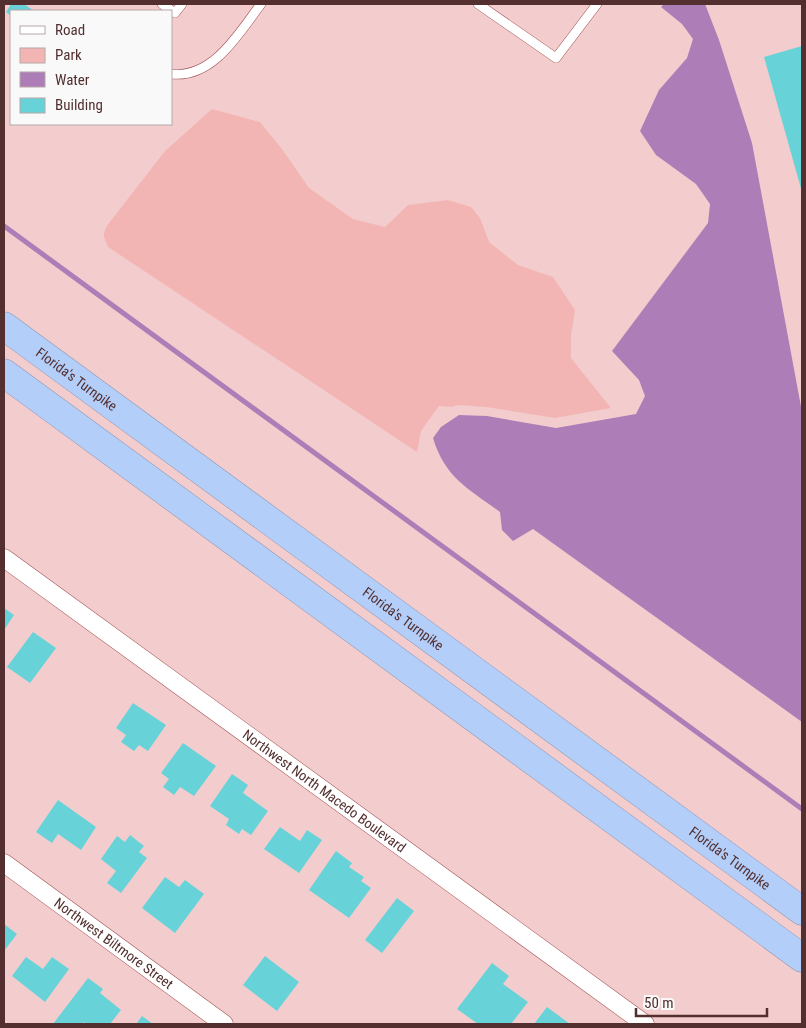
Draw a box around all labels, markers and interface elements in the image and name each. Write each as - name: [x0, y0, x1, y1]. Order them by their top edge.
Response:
- legend: [10, 10, 172, 125]
- text: Road: [55, 21, 85, 39]
- text: Park: [55, 46, 82, 64]
- text: Water: [55, 71, 90, 89]
- text: Building: [55, 96, 103, 114]
- street label: Florida's Turnpike: [33, 344, 120, 414]
- street label: Florida's Turnpike: [360, 584, 447, 654]
- street label: Northwest North Macedo Boulevard: [240, 726, 409, 855]
- street label: Florida's Turnpike: [686, 823, 774, 893]
- street label: Northwest Biltmore Street: [51, 895, 176, 992]
- scale bar: [636, 986, 767, 1018]
- text: 50 m: [644, 994, 674, 1012]

